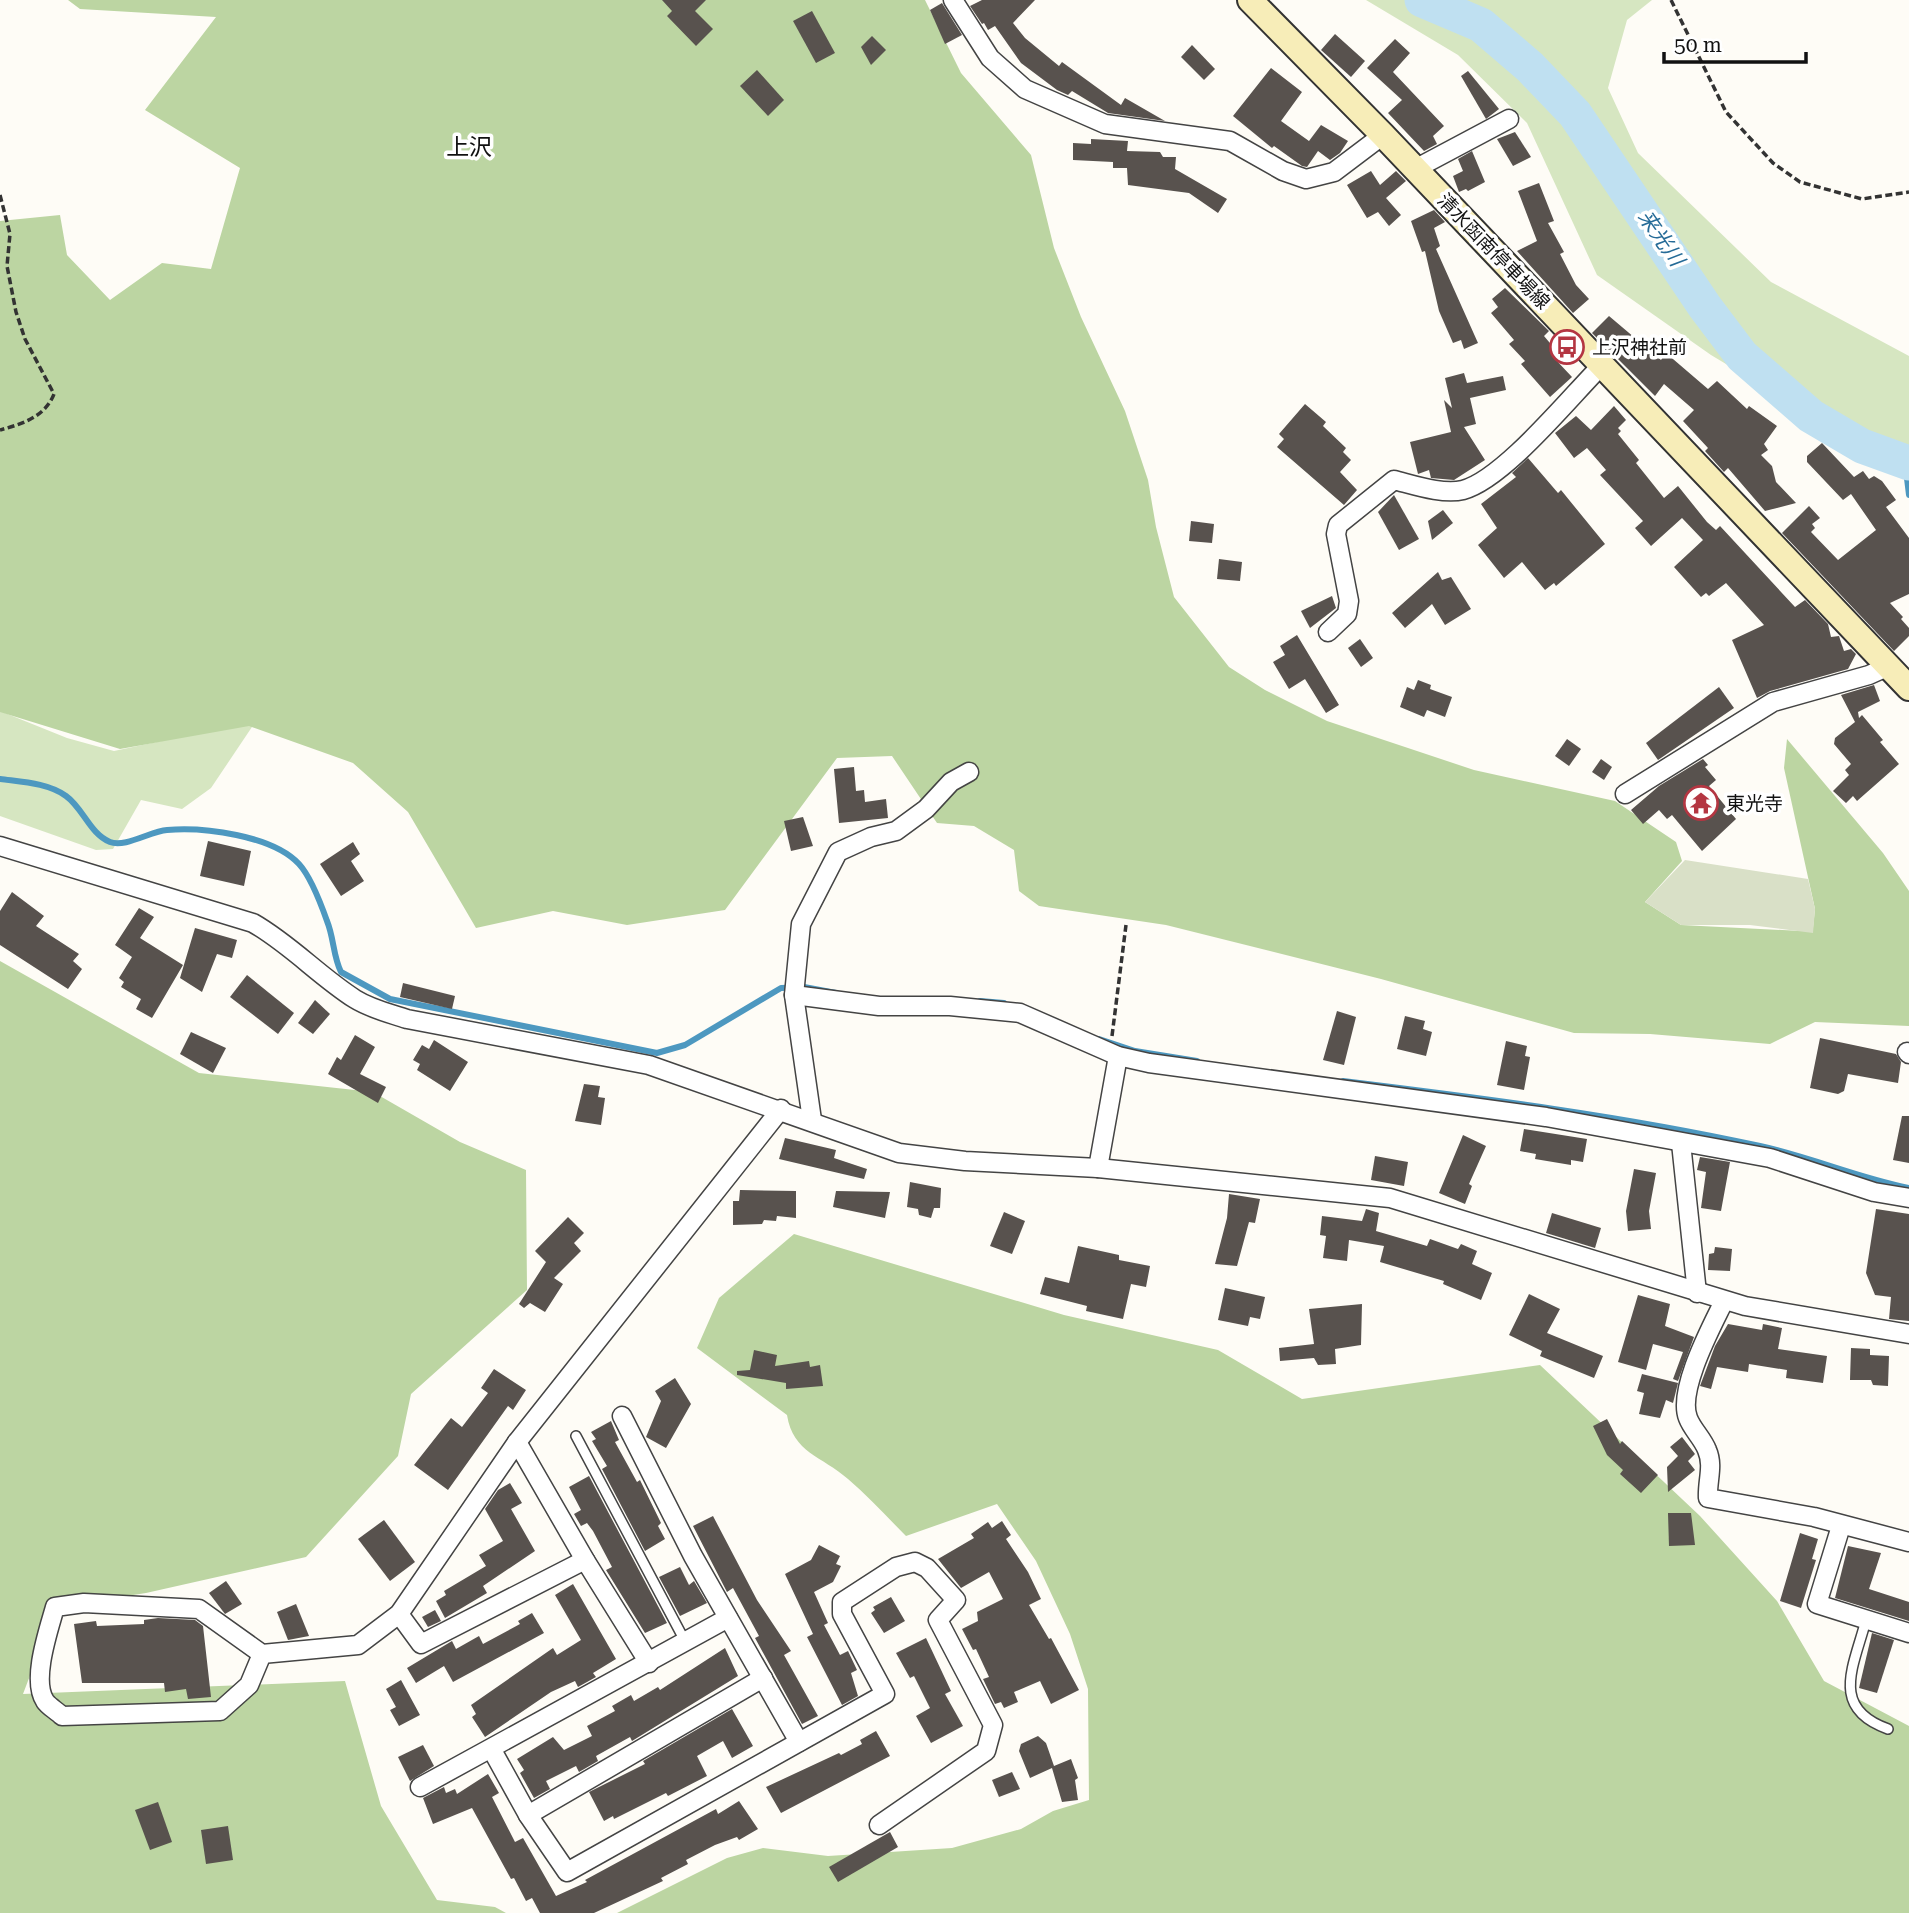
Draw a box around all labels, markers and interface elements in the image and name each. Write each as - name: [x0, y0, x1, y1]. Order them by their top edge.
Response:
- scale bar: [1664, 21, 1806, 65]
- text: 50 m: [1674, 33, 1722, 57]
- district label: 上沢: [446, 134, 492, 161]
- street label: 清水函南停車場線: [1433, 189, 1555, 314]
- water label: 来光川: [1633, 205, 1690, 272]
- bus stop icon: 上沢神社前: [1548, 328, 1586, 366]
- place label: 上沢神社前: [1592, 336, 1687, 359]
- temple icon: 東光寺: [1682, 784, 1720, 822]
- place label: 東光寺: [1726, 792, 1783, 815]

